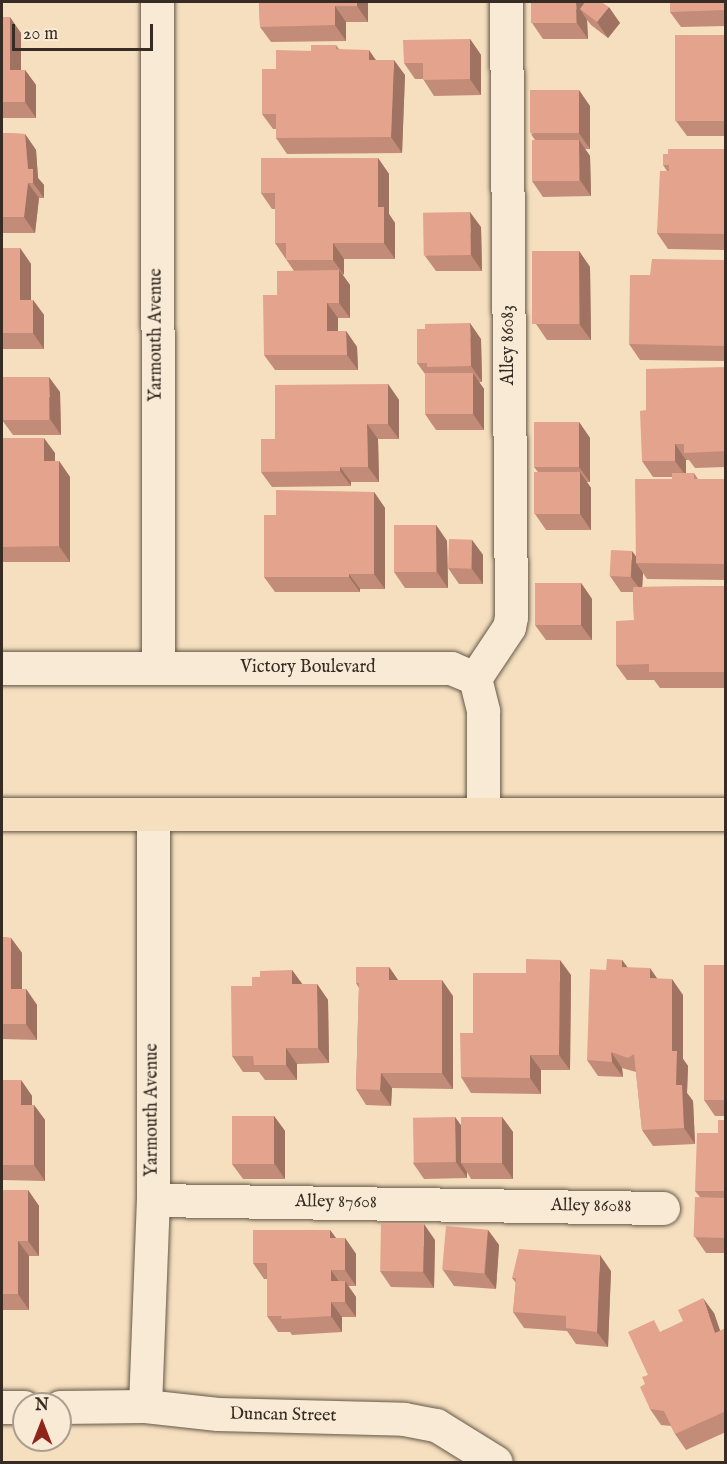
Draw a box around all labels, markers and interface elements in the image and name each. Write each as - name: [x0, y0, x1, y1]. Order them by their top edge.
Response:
- scale bar: [15, 12, 156, 50]
- text: 20 m: [23, 23, 58, 46]
- street label: Yarmouth Avenue: [146, 268, 168, 402]
- street label: Alley 86083: [498, 305, 520, 385]
- street label: Victory Boulevard: [240, 657, 376, 679]
- street label: Yarmouth Avenue: [142, 1043, 164, 1177]
- street label: Alley 87608: [295, 1191, 377, 1215]
- street label: Alley 86088: [551, 1195, 631, 1219]
- north arrow: [12, 1392, 72, 1452]
- text: N: [35, 1396, 49, 1416]
- street label: Duncan Street: [229, 1404, 337, 1428]

